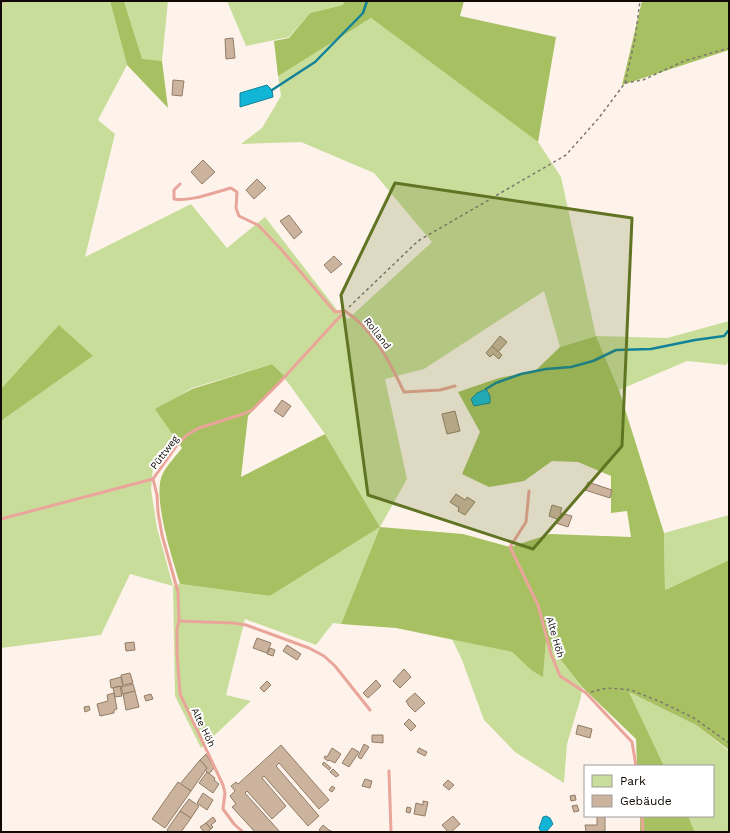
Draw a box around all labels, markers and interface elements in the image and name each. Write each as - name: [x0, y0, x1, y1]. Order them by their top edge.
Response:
- street label: Rolland: [362, 315, 393, 351]
- street label: Püttweg: [148, 433, 181, 471]
- street label: Alte Höh: [544, 615, 567, 659]
- street label: Alte Höh: [189, 706, 218, 749]
- legend: [584, 765, 714, 817]
- text: Park: [620, 774, 646, 788]
- text: Gebäude: [620, 794, 672, 808]

